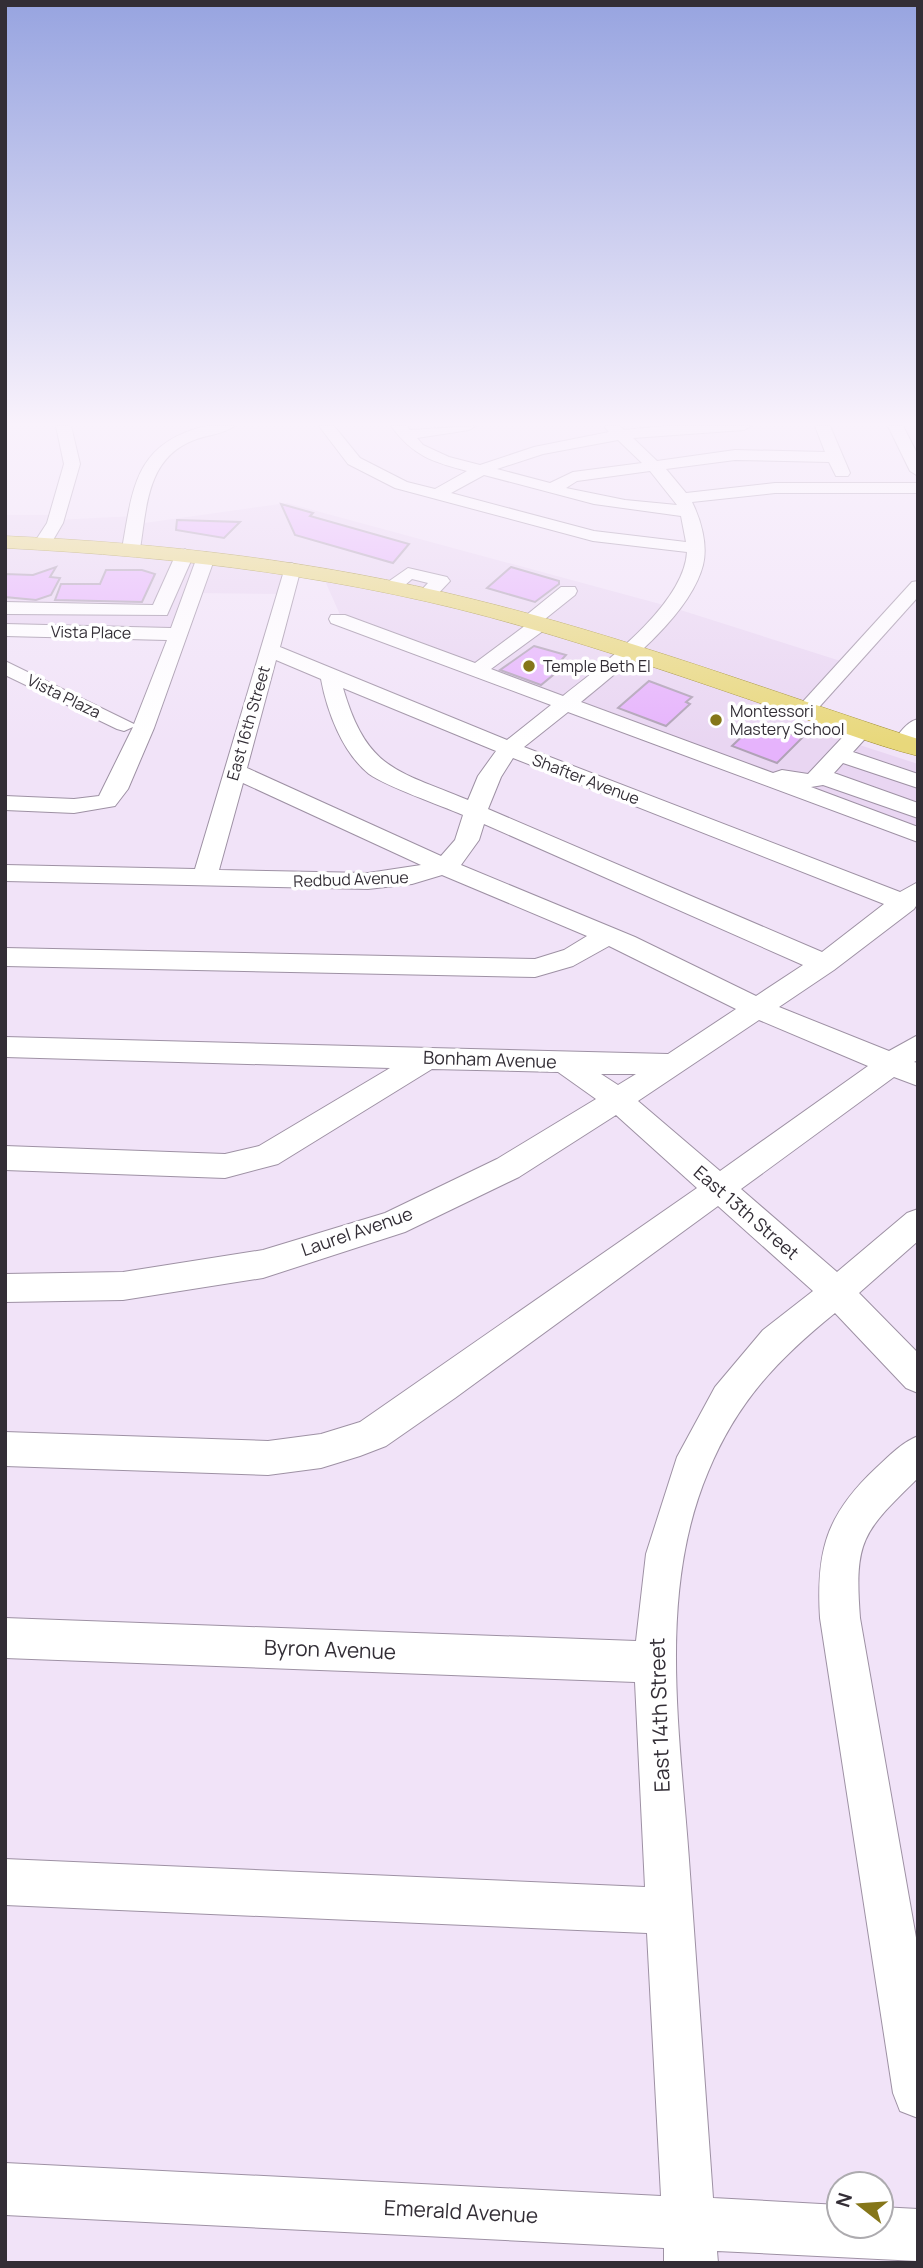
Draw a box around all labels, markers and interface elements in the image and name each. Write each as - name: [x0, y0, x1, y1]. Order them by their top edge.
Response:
- street label: Vista Place: [51, 620, 131, 644]
- place label: Temple Beth El: [543, 655, 651, 677]
- marker: Temple Beth El: [521, 658, 537, 674]
- street label: East 16th Street: [221, 663, 275, 783]
- street label: Vista Plaza: [24, 669, 104, 723]
- place label: Montessori Mastery School: [730, 700, 844, 740]
- marker: Montessori Mastery School: [708, 712, 724, 728]
- street label: Shafter Avenue: [529, 748, 643, 810]
- street label: Redbud Avenue: [293, 866, 409, 892]
- street label: Bonham Avenue: [423, 1045, 557, 1073]
- street label: East 13th Street: [689, 1160, 804, 1265]
- street label: Laurel Avenue: [298, 1201, 415, 1261]
- street label: Byron Avenue: [263, 1633, 397, 1665]
- street label: East 14th Street: [642, 1637, 676, 1793]
- north arrow: [825, 2170, 895, 2240]
- text: N: [829, 2190, 858, 2210]
- street label: Emerald Avenue: [383, 2193, 539, 2229]

